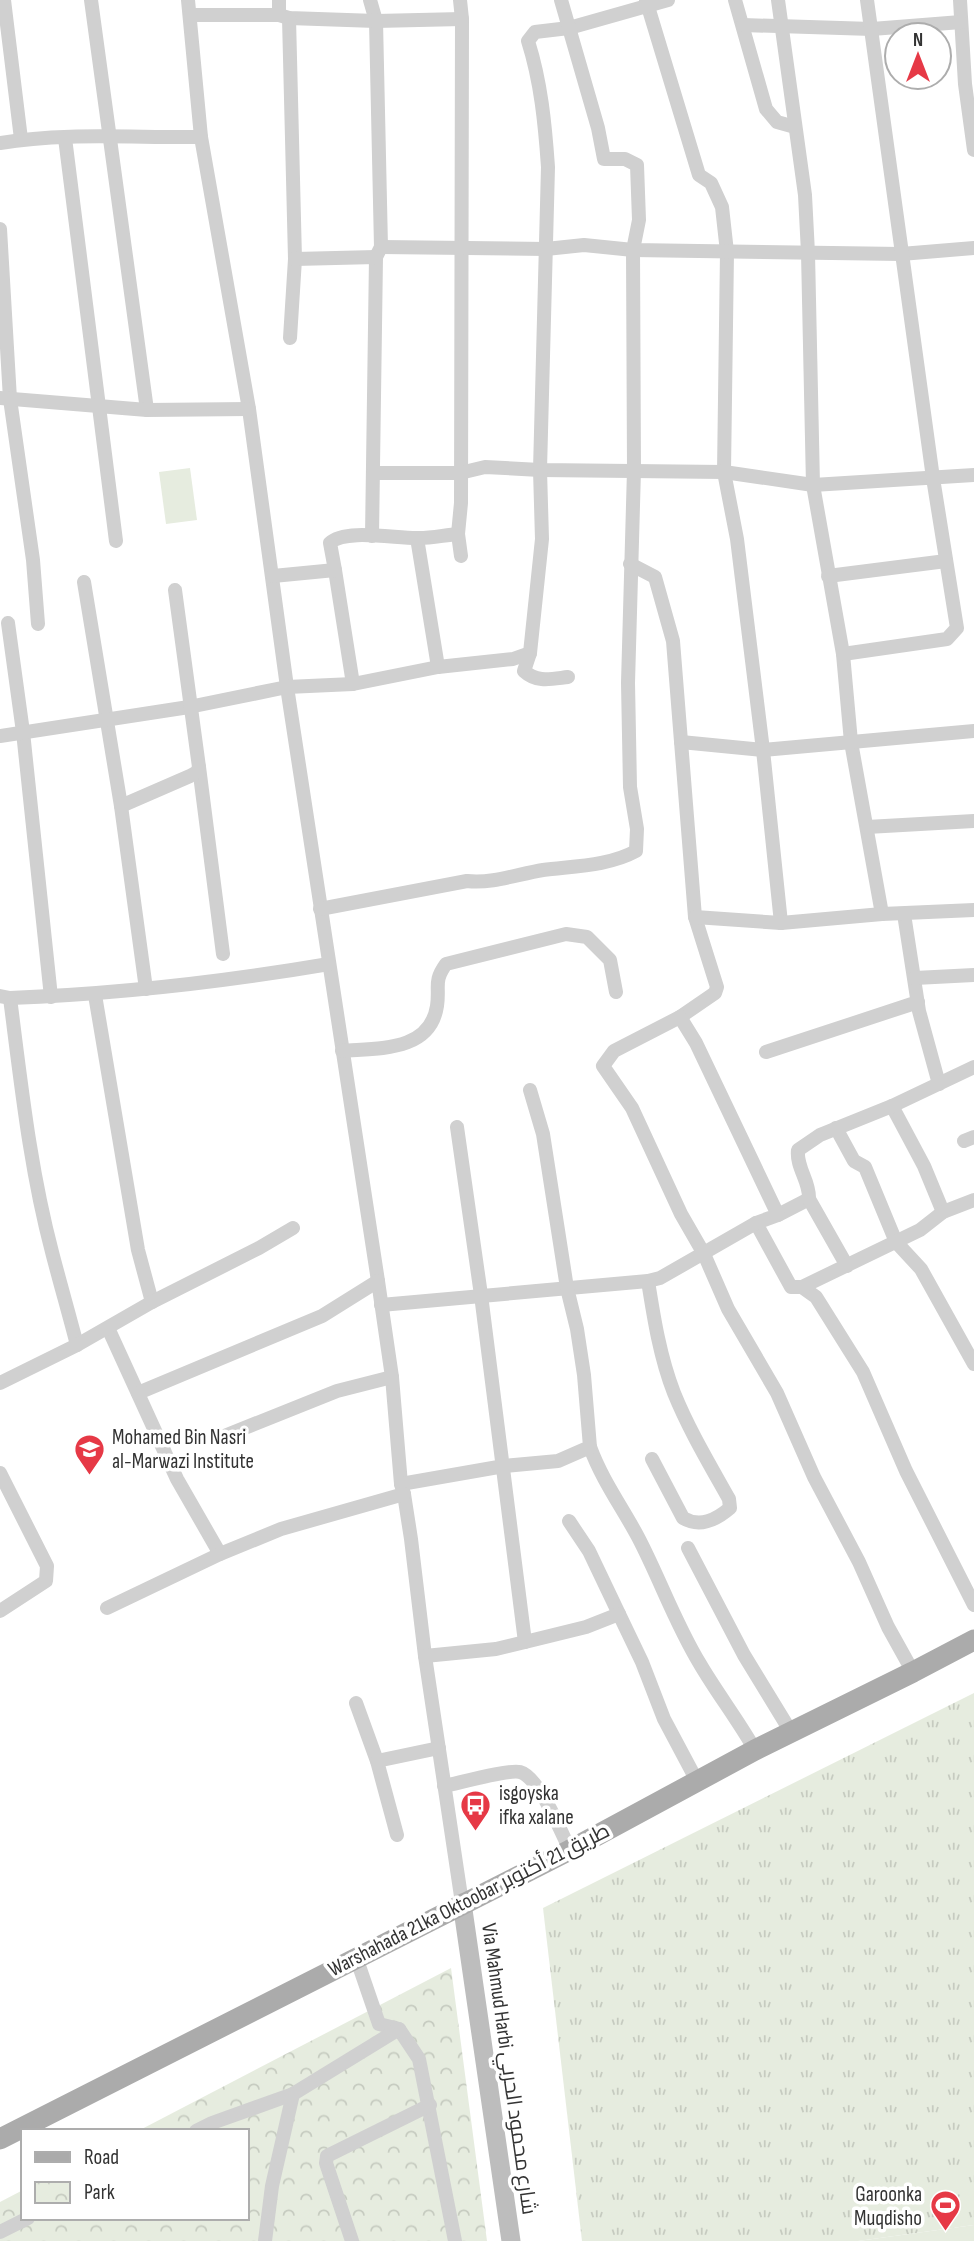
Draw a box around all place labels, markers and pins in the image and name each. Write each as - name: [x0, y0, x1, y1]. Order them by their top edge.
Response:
- place label: Mohamed Bin Nasri al-Marwazi Institute: [112, 1425, 254, 1474]
- school or university icon: Mohamed Bin Nasri al-Marwazi Institute: [72, 1432, 106, 1476]
- place label: isgoyska ifka xalane: [499, 1781, 574, 1830]
- bus stop icon: isgoyska ifka xalane: [459, 1788, 493, 1832]
- place label: Garoonka Muqdisho: [854, 2182, 922, 2231]
- sports icon: Garoonka Muqdisho: [928, 2189, 962, 2233]

